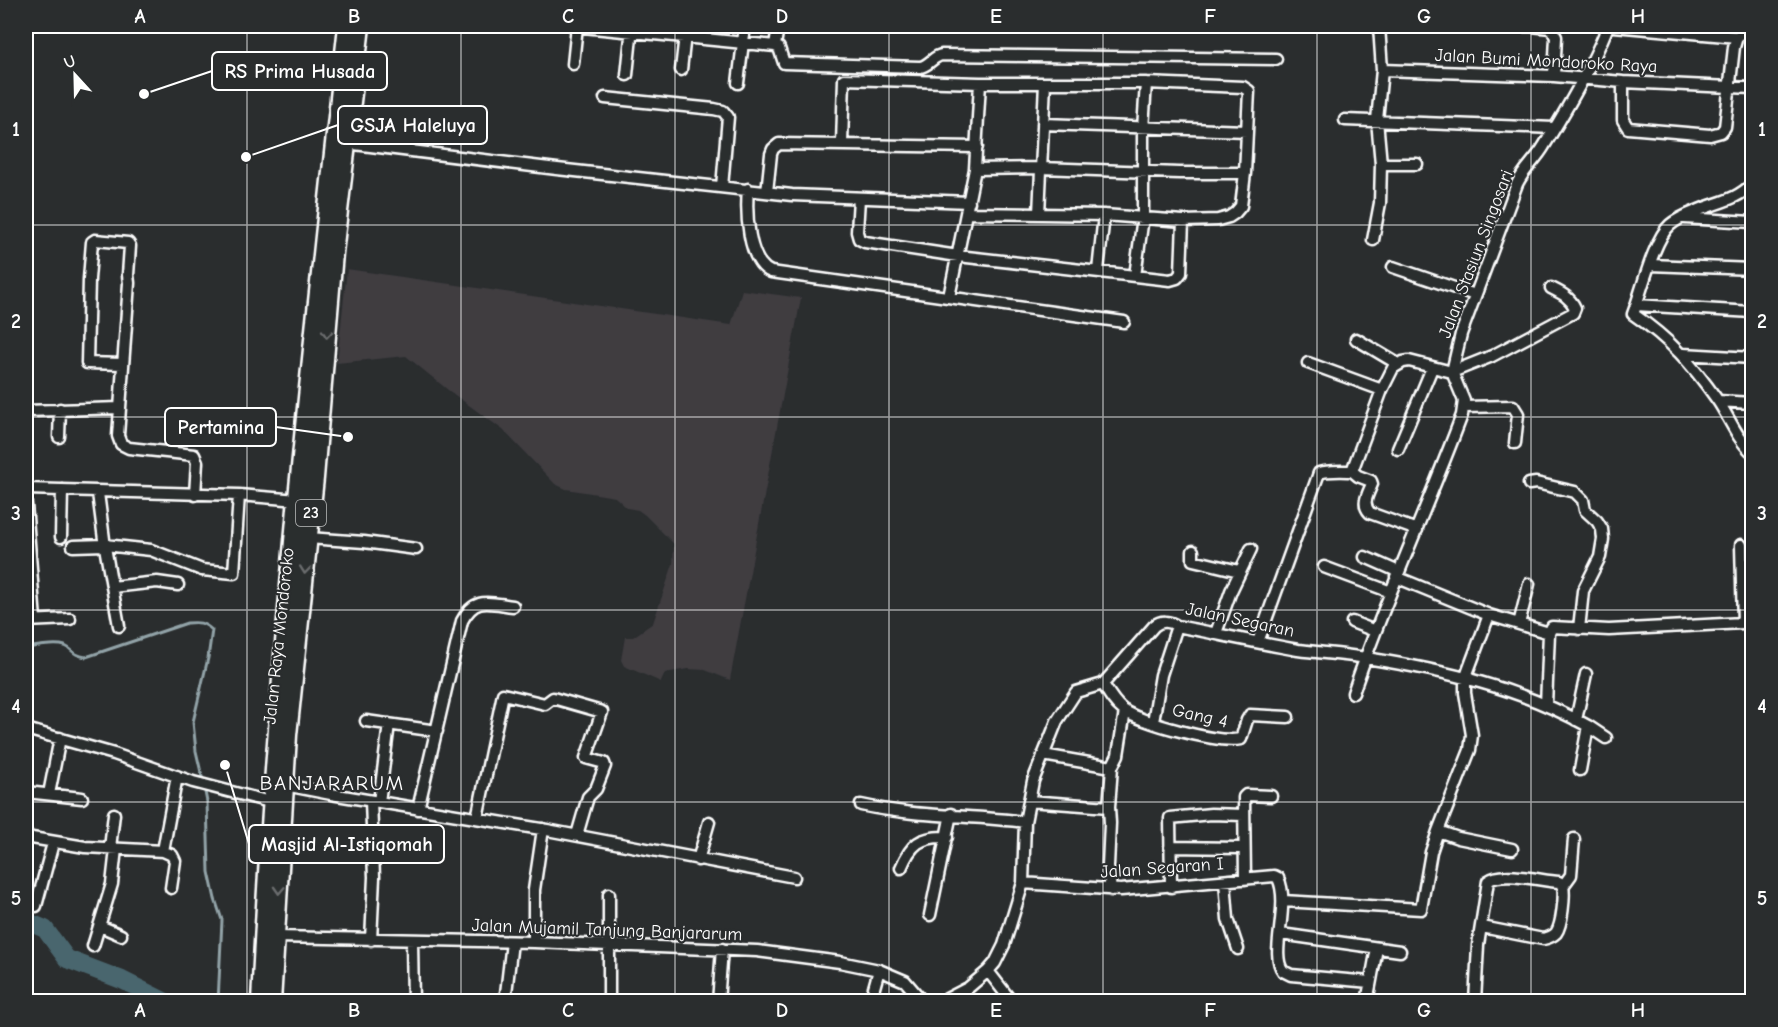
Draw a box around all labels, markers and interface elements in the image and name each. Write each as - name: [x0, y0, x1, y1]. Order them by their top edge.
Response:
- text: A: [134, 5, 146, 28]
- text: B: [348, 5, 360, 28]
- text: C: [562, 5, 574, 28]
- text: D: [776, 5, 788, 28]
- text: E: [990, 5, 1002, 28]
- text: F: [1204, 5, 1216, 28]
- text: G: [1417, 5, 1431, 28]
- text: H: [1631, 5, 1645, 28]
- north arrow: [45, 45, 105, 105]
- street label: Jalan Bumi Mondoroko Raya: [1434, 45, 1658, 77]
- text: U: [61, 52, 78, 72]
- callout: RS Prima Husada: [212, 52, 387, 90]
- text: RS Prima Husada: [225, 60, 375, 83]
- callout: GSJA Haleluya: [338, 106, 487, 144]
- text: GSJA Haleluya: [350, 114, 476, 137]
- text: 1: [12, 118, 20, 141]
- text: 1: [1758, 118, 1766, 141]
- street label: Jalan Stasiun Singosari: [1434, 167, 1518, 341]
- text: 2: [11, 310, 21, 333]
- text: 2: [1757, 310, 1767, 333]
- one-way arrow: [321, 330, 334, 339]
- callout: Pertamina: [165, 408, 276, 446]
- text: Pertamina: [178, 416, 264, 439]
- road number: 23: [296, 500, 326, 526]
- text: 3: [11, 502, 21, 525]
- text: 3: [1757, 502, 1767, 525]
- street label: Jalan Raya Mondoroko: [259, 547, 299, 725]
- one-way arrow: [299, 566, 312, 575]
- street label: Jalan Segaran: [1184, 598, 1296, 642]
- text: 4: [11, 695, 21, 718]
- text: 4: [1757, 695, 1767, 718]
- street label: Gang 4: [1170, 699, 1230, 733]
- district label: BANJARARUM: [259, 771, 405, 795]
- callout: Masjid Al-Istiqomah: [249, 825, 444, 863]
- text: Masjid Al-Istiqomah: [261, 833, 433, 856]
- street label: Jalan Segaran I: [1100, 853, 1224, 883]
- one-way arrow: [273, 885, 286, 894]
- text: 5: [11, 887, 21, 910]
- text: 5: [1757, 887, 1767, 910]
- street label: Jalan Mujamil Tanjung Banjararum: [471, 915, 743, 945]
- text: A: [134, 999, 146, 1022]
- text: B: [348, 999, 360, 1022]
- text: C: [562, 999, 574, 1022]
- text: D: [776, 999, 788, 1022]
- text: E: [990, 999, 1002, 1022]
- text: F: [1204, 999, 1216, 1022]
- text: G: [1417, 999, 1431, 1022]
- text: H: [1631, 999, 1645, 1022]

